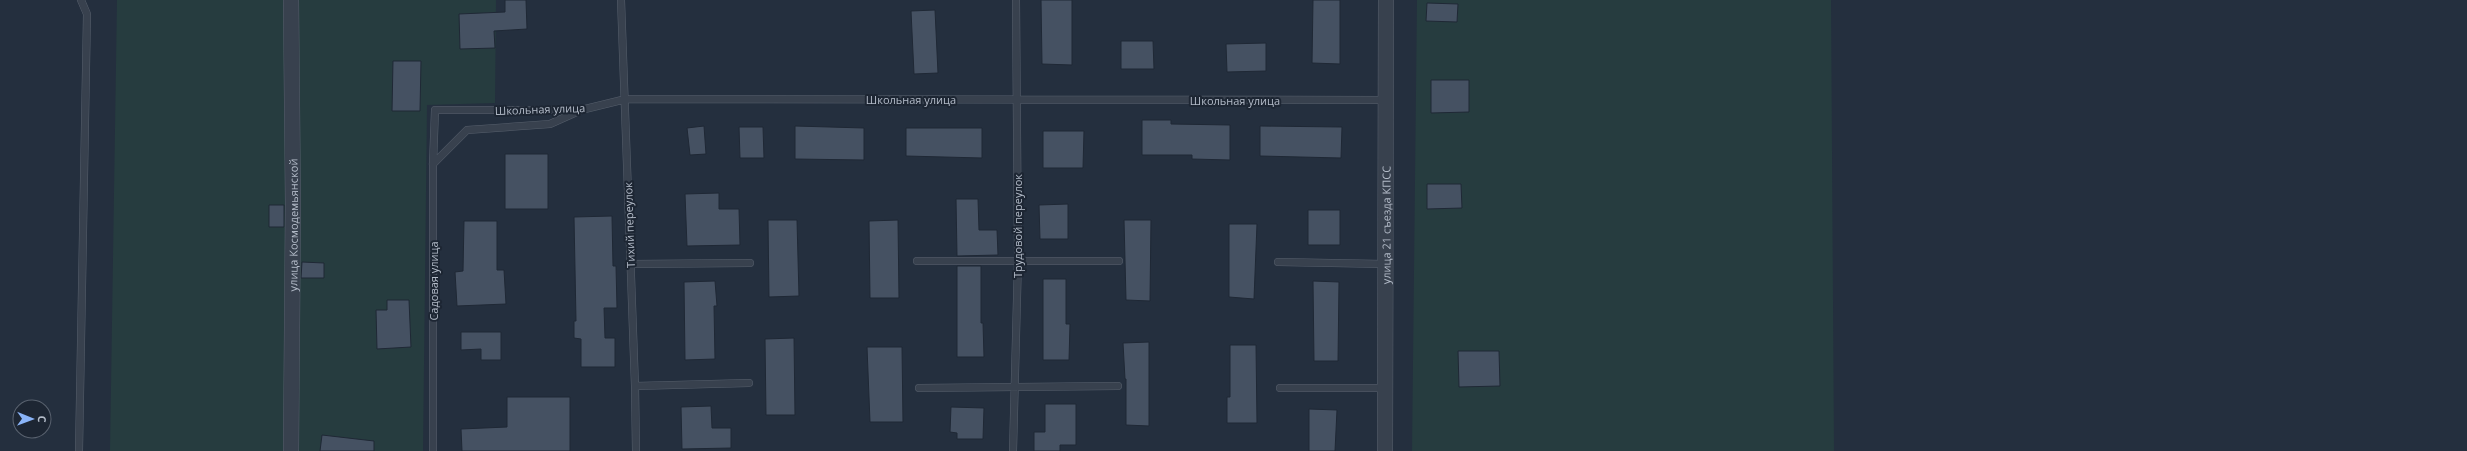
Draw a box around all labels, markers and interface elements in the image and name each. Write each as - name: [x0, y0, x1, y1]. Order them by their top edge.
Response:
- street label: Школьная улица: [866, 92, 956, 107]
- street label: Школьная улица: [1190, 93, 1280, 108]
- street label: Школьная улица: [495, 100, 585, 118]
- street label: улица Космодемьянской: [285, 159, 301, 291]
- street label: улица 21 съезда КПСС: [1378, 166, 1393, 284]
- street label: Трудовой переулок: [1010, 174, 1025, 278]
- street label: Тихий переулок: [620, 182, 638, 268]
- street label: Садовая улица: [426, 241, 441, 321]
- north arrow: [12, 399, 52, 439]
- text: С: [35, 416, 50, 423]

